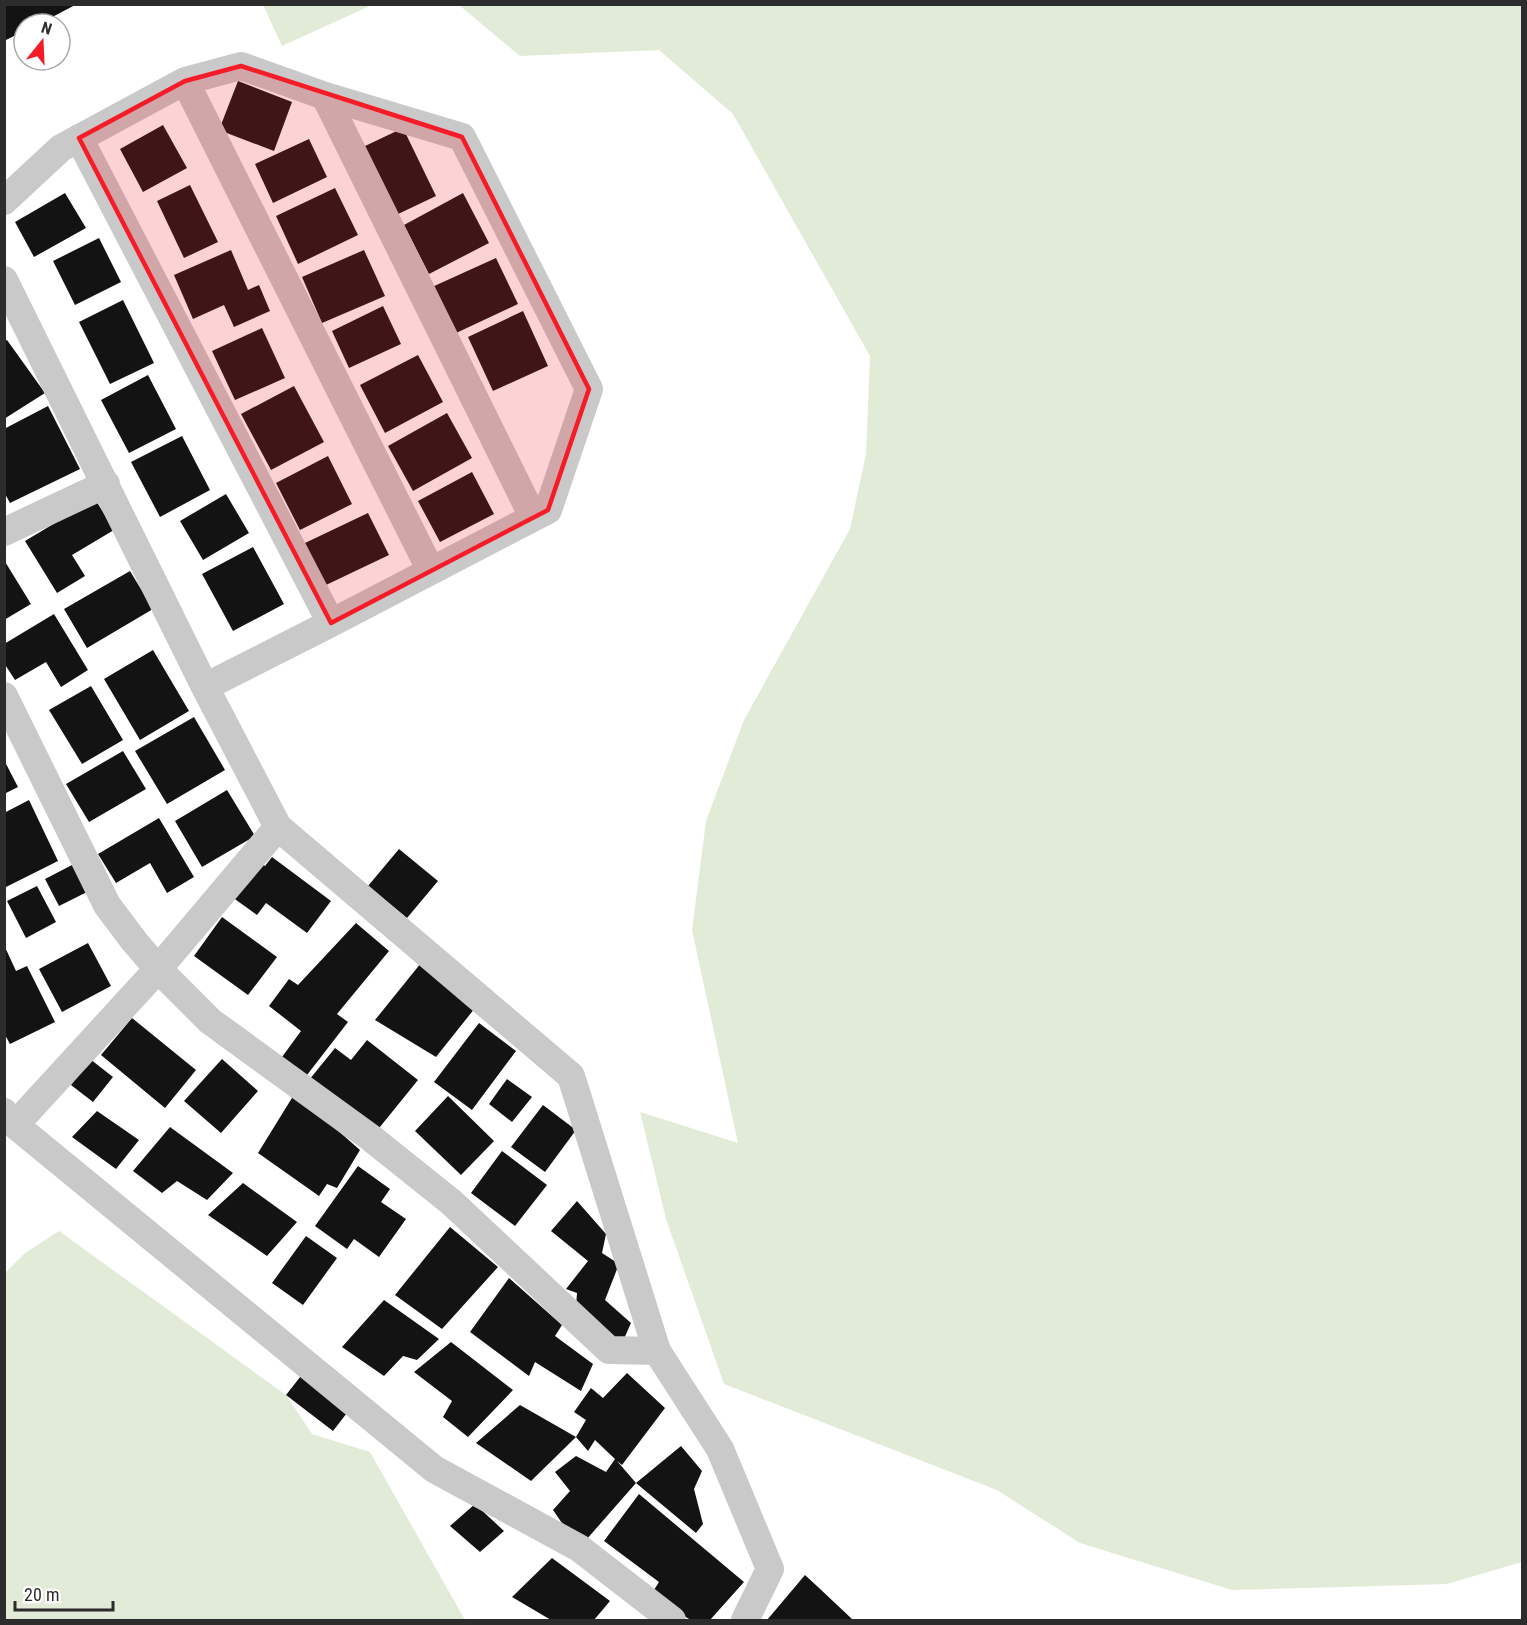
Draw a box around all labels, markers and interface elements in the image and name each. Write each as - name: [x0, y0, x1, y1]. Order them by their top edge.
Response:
- north arrow: [12, 12, 72, 72]
- text: N: [39, 18, 54, 39]
- scale bar: [15, 1574, 112, 1612]
- text: 20 m: [24, 1584, 59, 1605]

